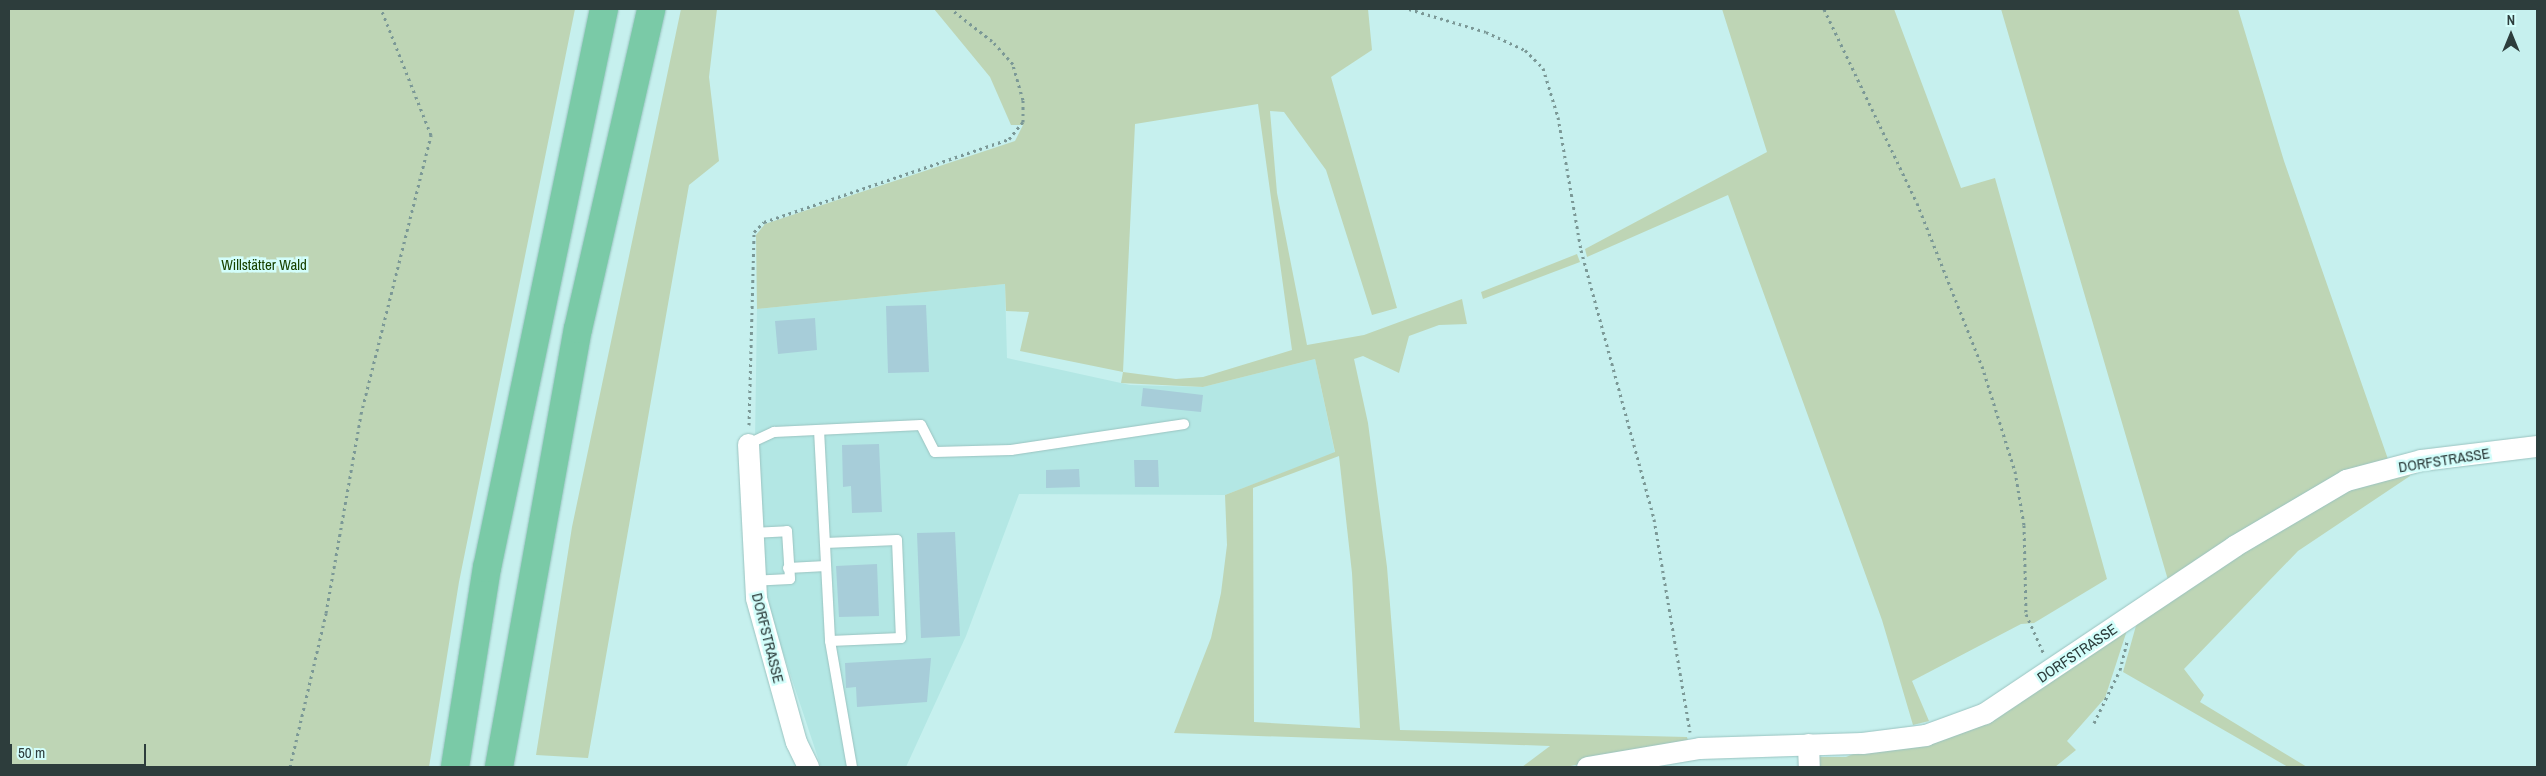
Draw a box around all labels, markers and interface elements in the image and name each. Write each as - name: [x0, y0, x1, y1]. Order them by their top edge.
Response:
- north arrow: [2486, 10, 2536, 60]
- text: N: [2507, 11, 2515, 29]
- park label: Willstätter Wald: [221, 256, 307, 274]
- street label: DORFSTRASSE: [2397, 444, 2491, 476]
- street label: DORFSTRASSE: [748, 591, 788, 685]
- street label: DORFSTRASSE: [2034, 620, 2120, 686]
- scale bar: [12, 734, 149, 766]
- text: 50 m: [18, 742, 45, 763]

